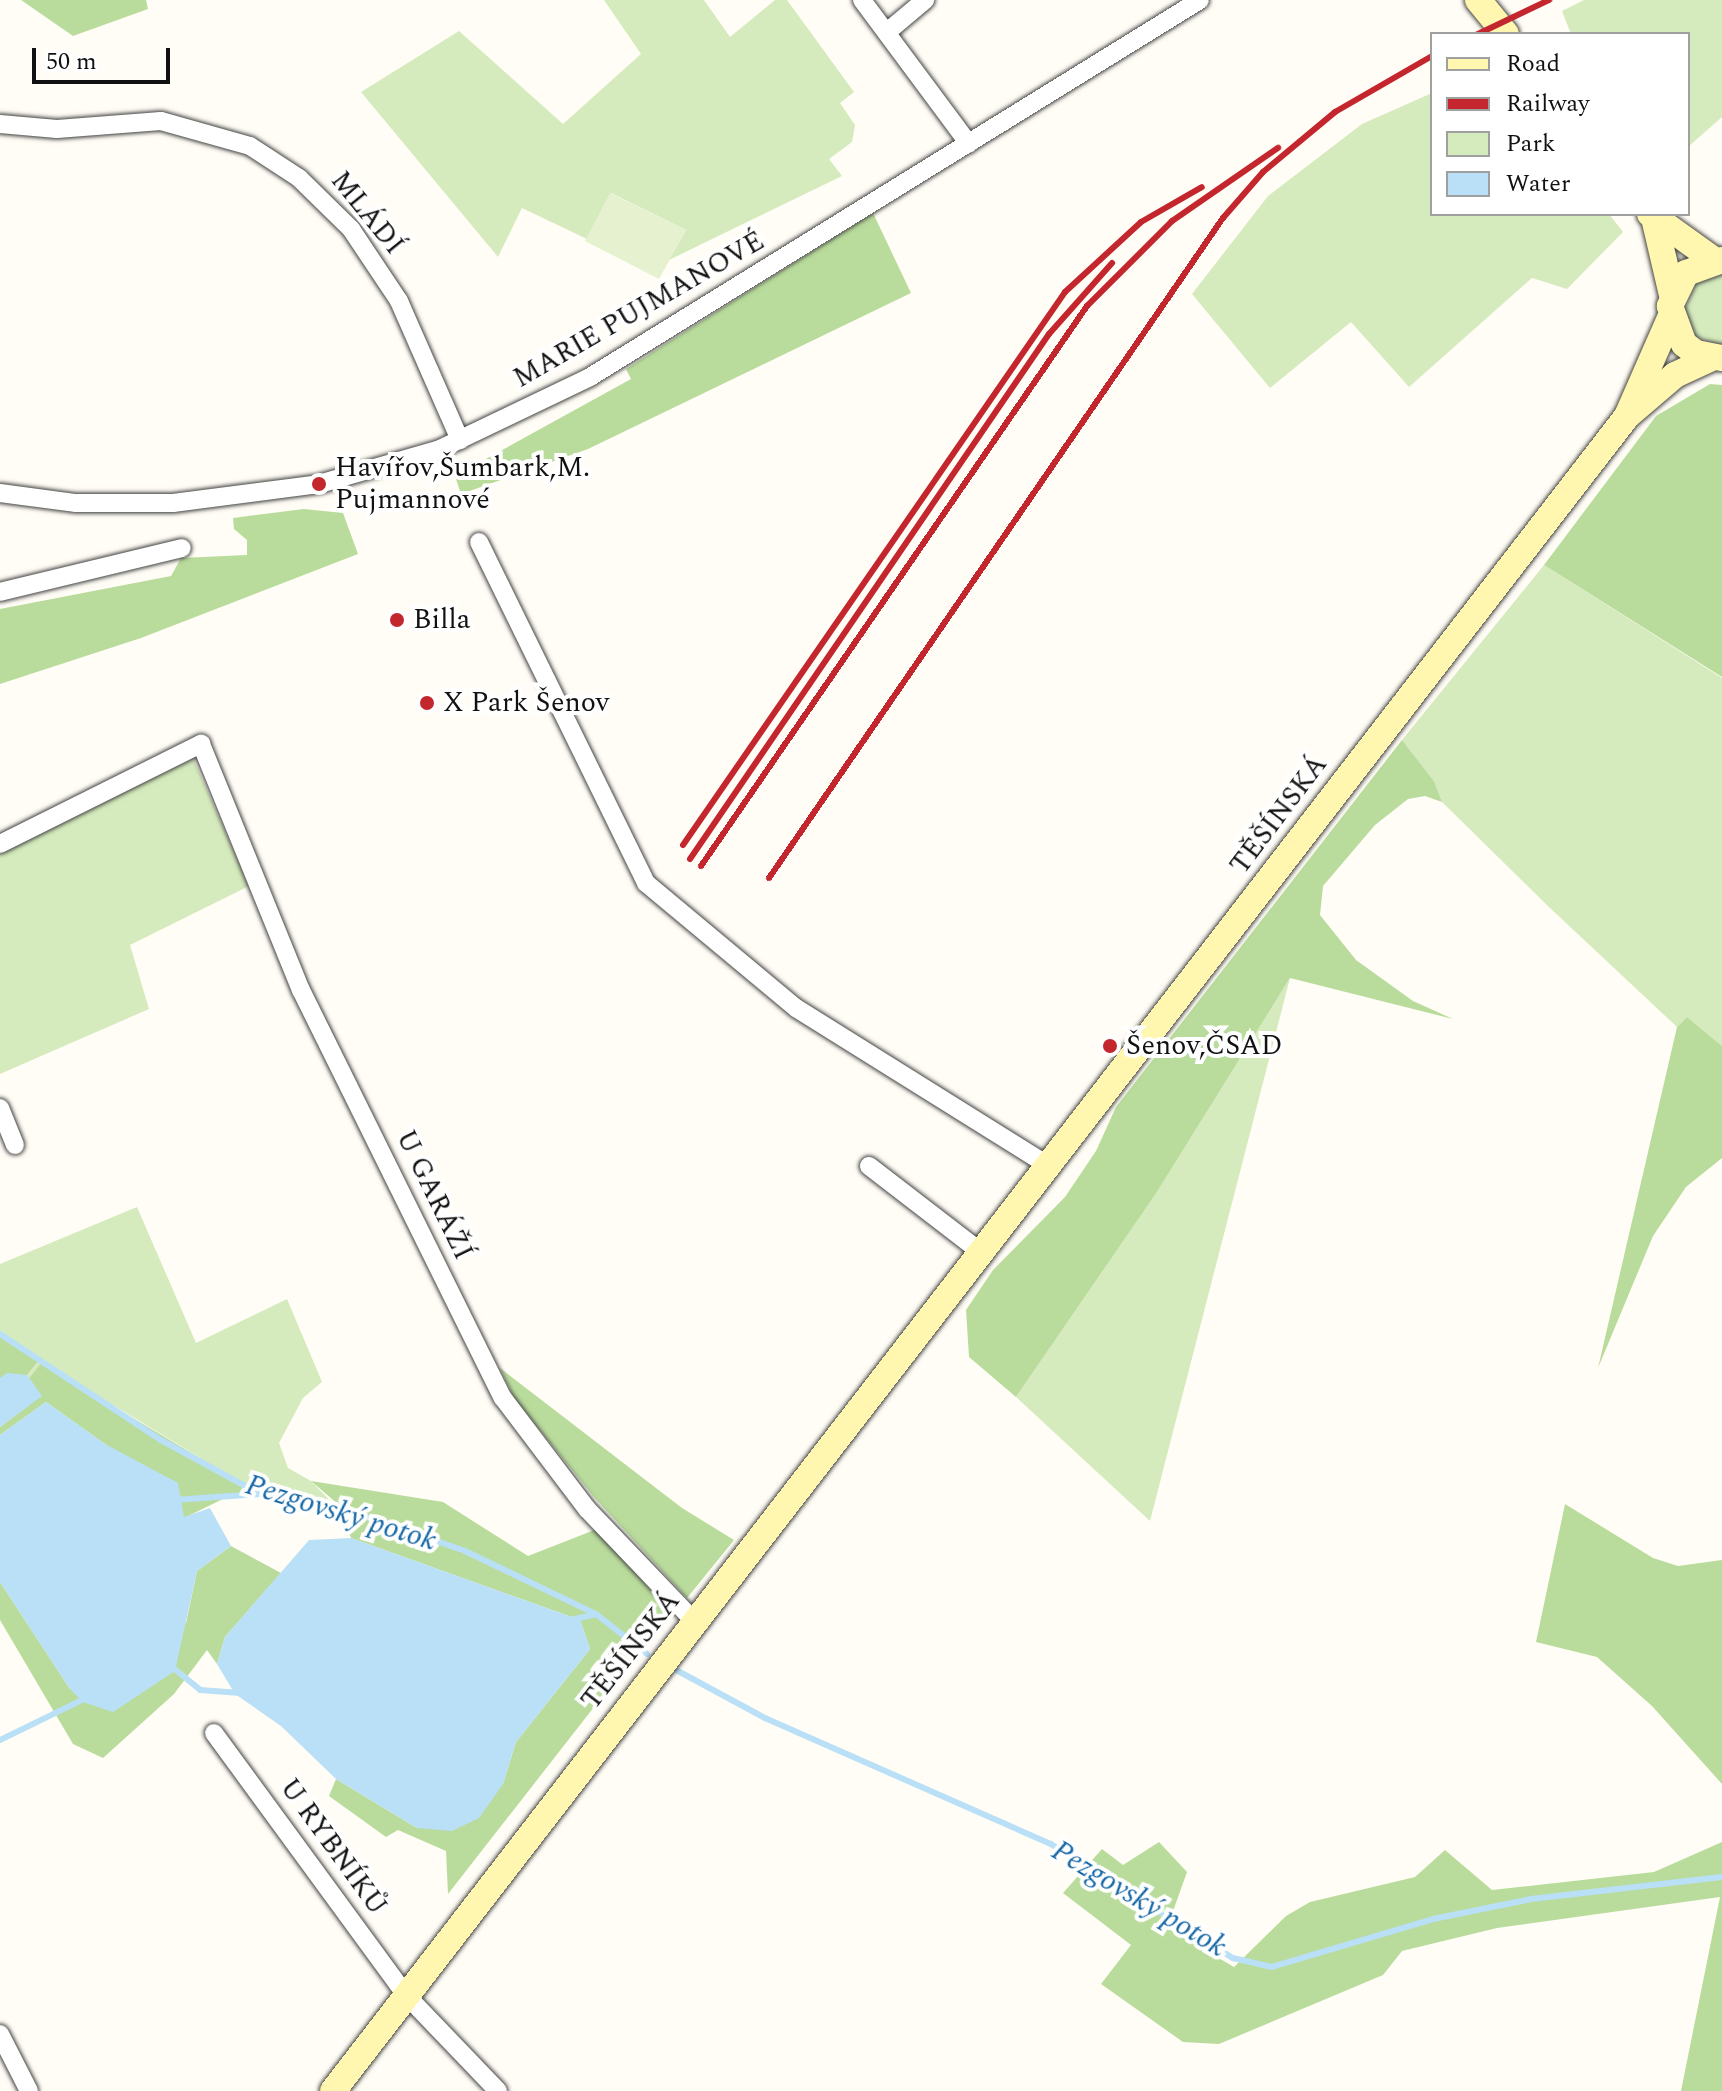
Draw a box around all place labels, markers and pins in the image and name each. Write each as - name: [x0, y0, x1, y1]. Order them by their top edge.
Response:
- place label: Havířov,Šumbark,M. Pujmannové: [335, 451, 590, 517]
- marker: Havířov,Šumbark,M. Pujmannové: [310, 475, 328, 493]
- place label: Billa: [413, 603, 470, 637]
- marker: Billa: [388, 611, 406, 629]
- place label: X Park Šenov: [443, 686, 609, 720]
- marker: X Park Šenov: [418, 694, 436, 712]
- place label: Šenov,ČSAD: [1126, 1029, 1282, 1063]
- marker: Šenov,ČSAD: [1101, 1037, 1119, 1055]

